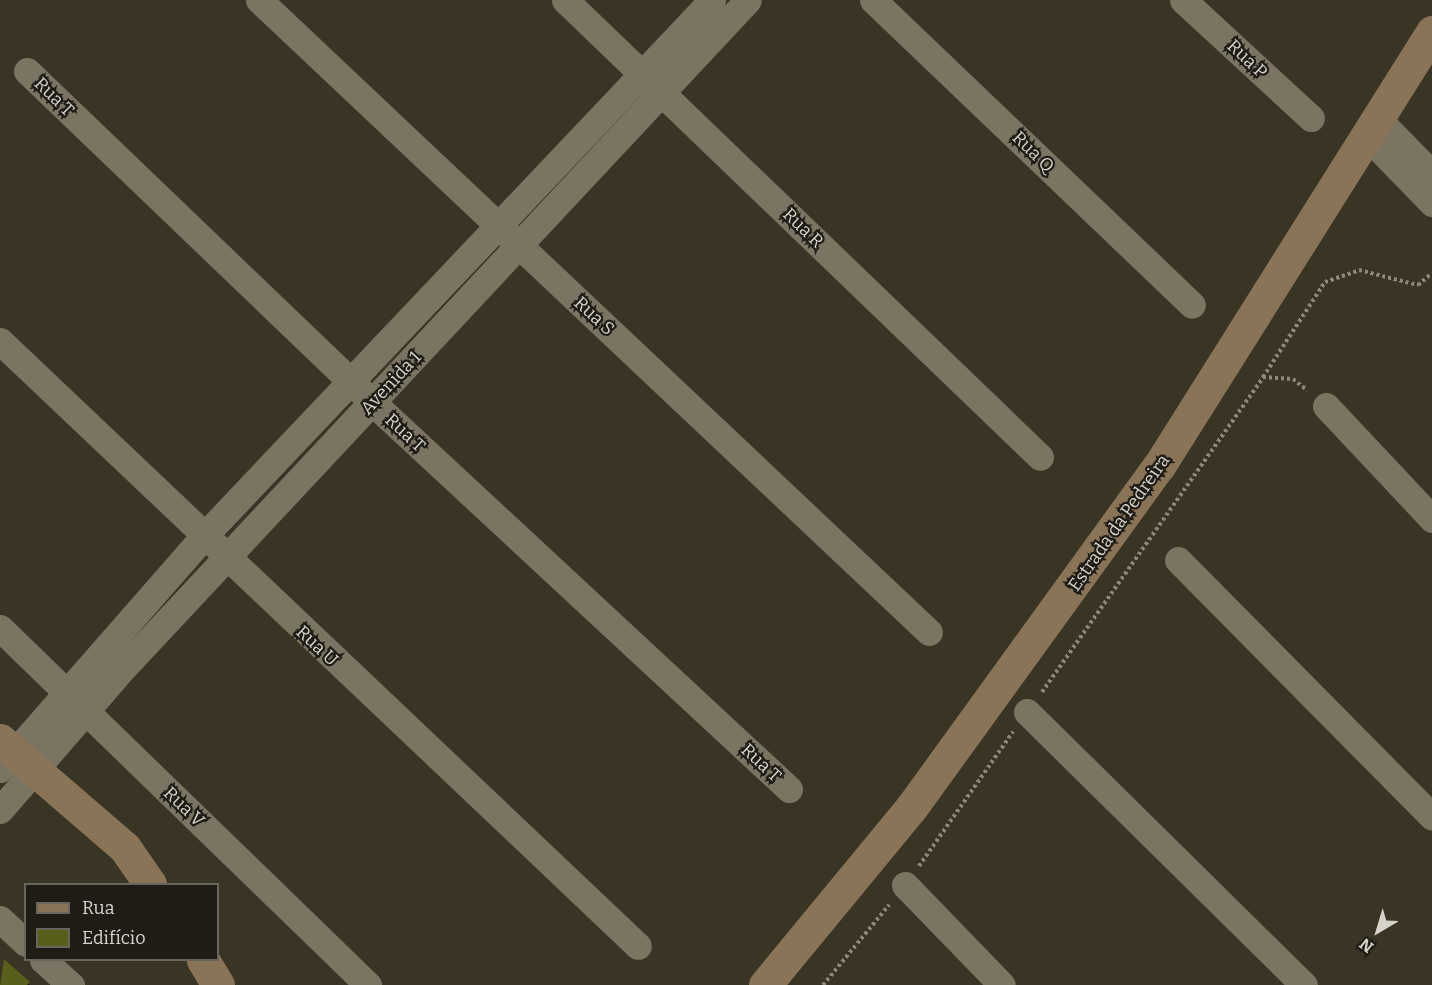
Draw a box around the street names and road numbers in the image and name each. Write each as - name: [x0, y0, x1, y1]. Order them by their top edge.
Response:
- street label: Rua P: [1222, 35, 1272, 83]
- street label: Rua T: [30, 73, 78, 121]
- street label: Rua Q: [1008, 127, 1058, 177]
- street label: Rua R: [778, 204, 828, 252]
- street label: Rua S: [569, 292, 619, 340]
- street label: Avenida 1: [356, 347, 426, 419]
- street label: Rua T: [381, 409, 429, 457]
- street label: Estrada da Pedreira: [1064, 451, 1174, 595]
- street label: Rua U: [291, 621, 343, 671]
- street label: Rua T: [737, 739, 785, 787]
- street label: Rua V: [159, 782, 209, 832]

